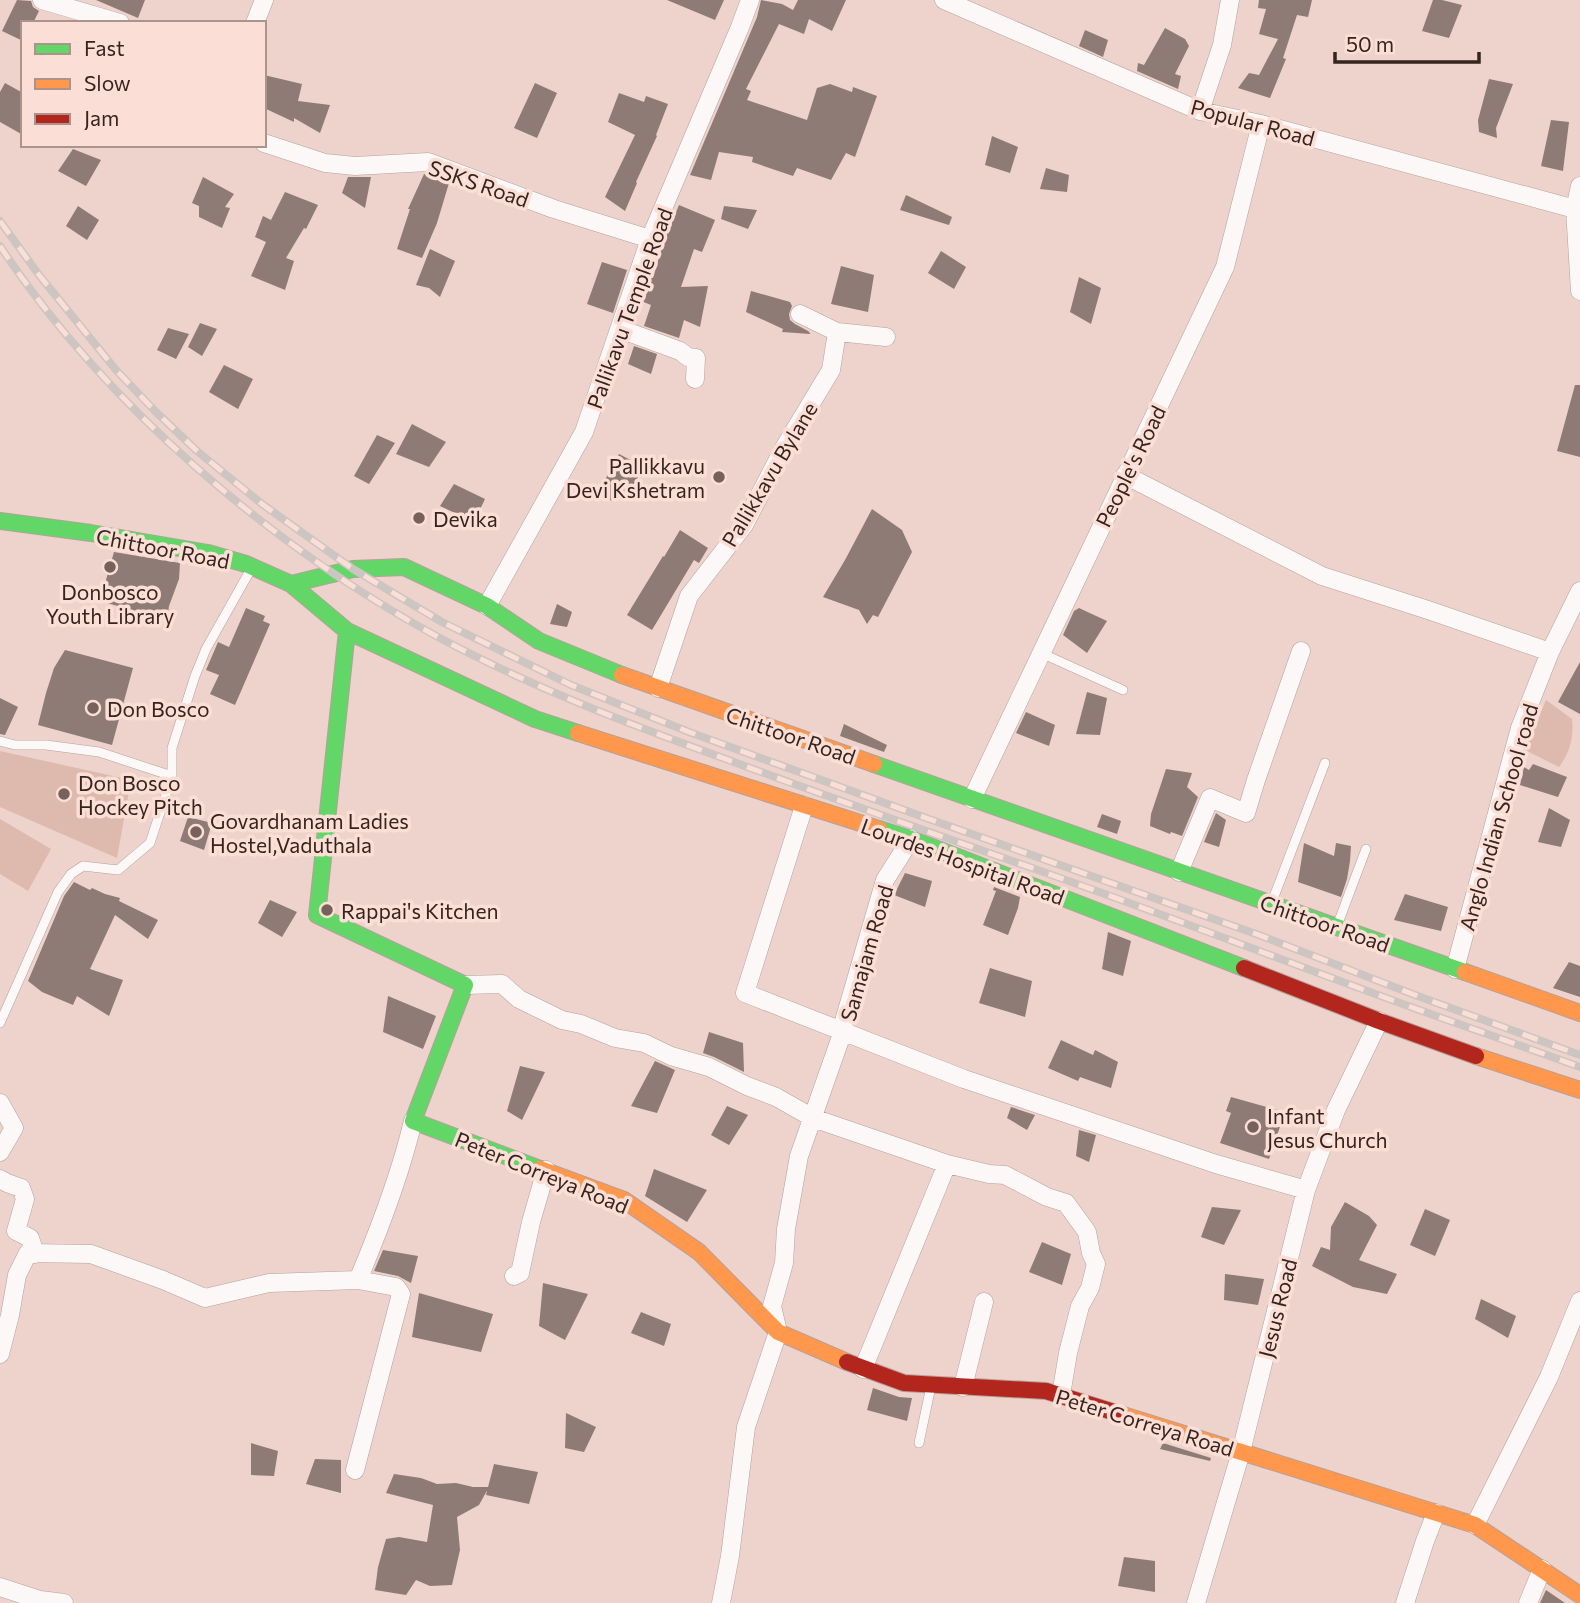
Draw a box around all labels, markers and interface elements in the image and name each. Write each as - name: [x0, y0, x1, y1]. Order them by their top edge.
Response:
- legend: [21, 21, 266, 147]
- scale bar: [1335, 21, 1478, 65]
- text: 50 m: [1346, 31, 1394, 56]
- text: Fast: [84, 35, 125, 60]
- text: Slow: [84, 70, 131, 95]
- street label: Popular Road: [1188, 93, 1318, 151]
- text: Jam: [84, 105, 119, 130]
- street label: SSKS Road: [426, 154, 532, 212]
- street label: Pallikavu Temple Road: [581, 204, 677, 412]
- street label: Pallikkavu Bylane: [716, 397, 822, 551]
- street label: People's Road: [1090, 401, 1170, 531]
- place label: Pallikkavu Devi Kshetram: [566, 453, 705, 502]
- marker: Pallikkavu Devi Kshetram: [711, 469, 727, 485]
- place label: Devika: [433, 506, 498, 531]
- marker: Devika: [411, 510, 427, 526]
- street label: Chittoor Road: [94, 523, 232, 573]
- marker: Donbosco Youth Library: [102, 559, 118, 575]
- place label: Donbosco Youth Library: [46, 579, 175, 628]
- place label: Don Bosco: [107, 696, 209, 721]
- marker: Don Bosco: [85, 700, 101, 716]
- street label: Chittoor Road: [723, 701, 859, 769]
- street label: Anglo Indian School road: [1454, 701, 1542, 933]
- place label: Don Bosco Hockey Pitch: [78, 770, 203, 819]
- marker: Don Bosco Hockey Pitch: [56, 786, 72, 802]
- place label: Govardhanam Ladies Hostel,Vaduthala: [210, 808, 409, 857]
- street label: Lourdes Hospital Road: [858, 813, 1068, 909]
- marker: Govardhanam Ladies Hostel,Vaduthala: [188, 824, 204, 840]
- street label: Samajam Road: [835, 882, 897, 1024]
- street label: Chittoor Road: [1257, 889, 1393, 957]
- place label: Rappai's Kitchen: [341, 898, 499, 923]
- marker: Rappai's Kitchen: [319, 902, 335, 918]
- place label: Infant Jesus Church: [1267, 1103, 1388, 1152]
- marker: Infant Jesus Church: [1245, 1119, 1261, 1135]
- street label: Peter Correya Road: [452, 1126, 632, 1218]
- street label: Jesus Road: [1253, 1256, 1301, 1360]
- street label: Peter Correya Road: [1053, 1383, 1237, 1461]

